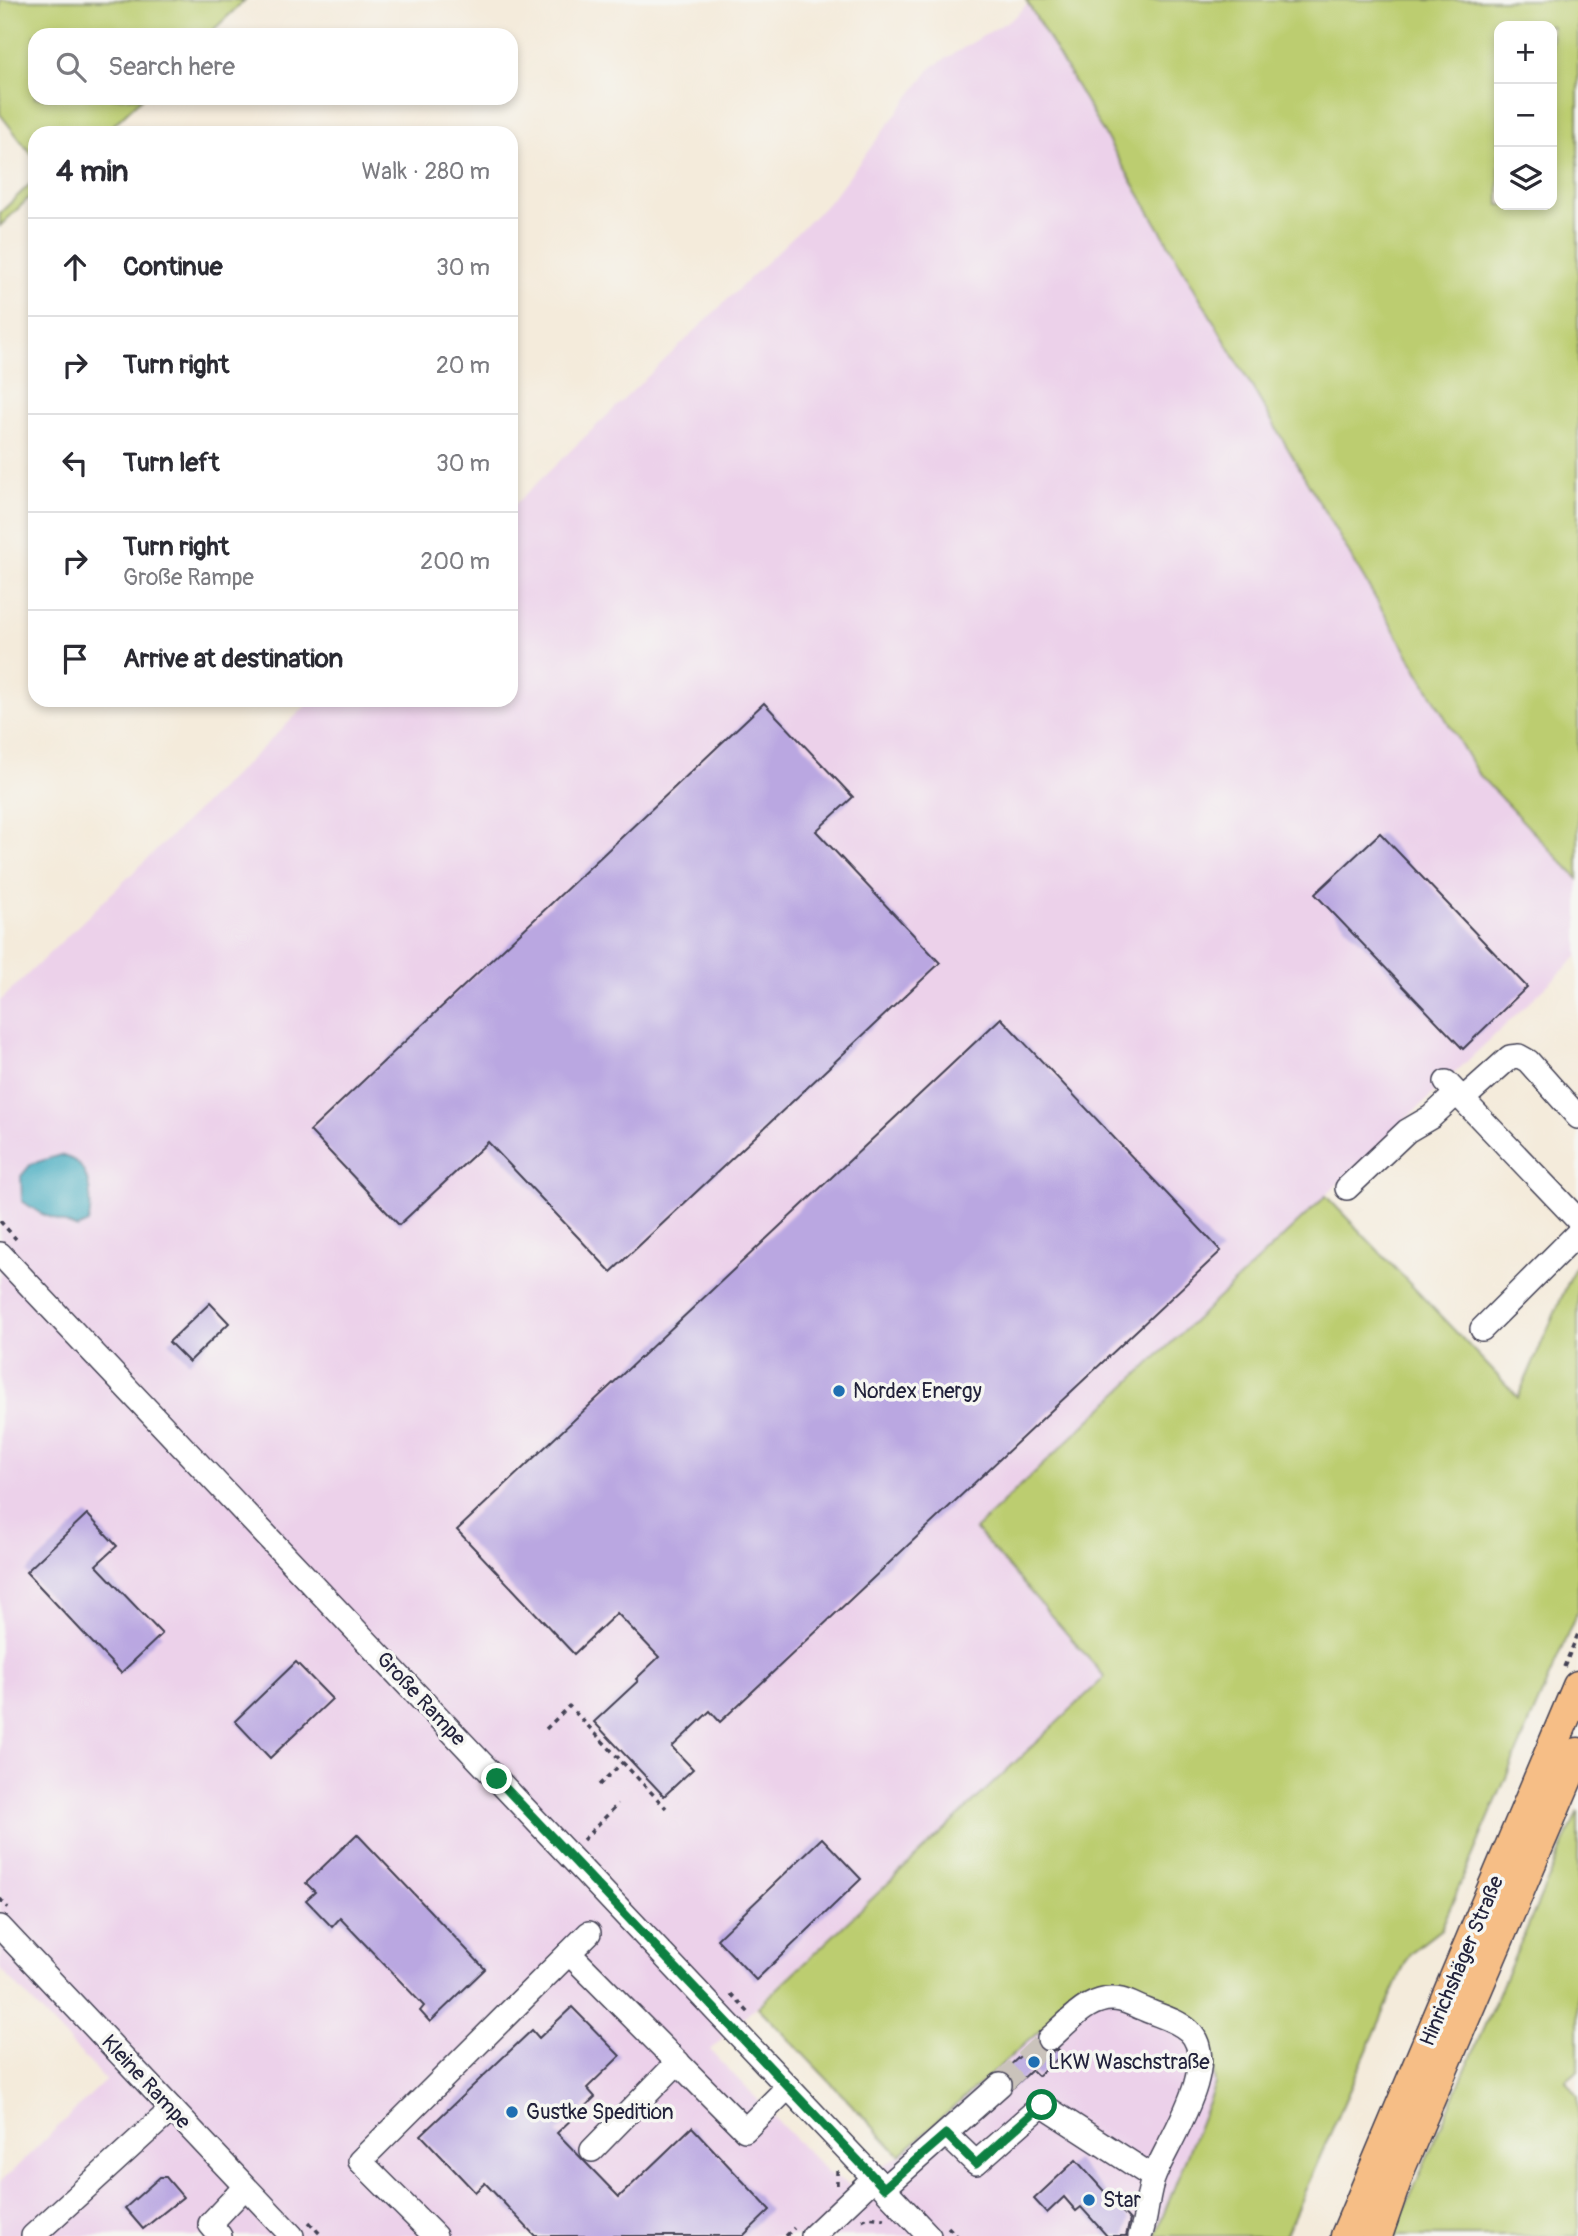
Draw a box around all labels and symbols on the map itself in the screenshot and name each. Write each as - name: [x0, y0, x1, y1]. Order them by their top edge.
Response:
- place label: Nordex Energy: [853, 1378, 982, 1405]
- marker: Nordex Energy: [831, 1383, 847, 1399]
- street label: Große Rampe: [370, 1646, 472, 1752]
- route end: [481, 1763, 512, 1794]
- street label: Hinrichshäger Straße: [1414, 1871, 1510, 2050]
- street label: Kleine Rampe: [95, 2029, 197, 2135]
- place label: LKW Waschstraße: [1048, 2049, 1210, 2076]
- marker: LKW Waschstraße: [1026, 2054, 1042, 2070]
- route start: [1026, 2089, 1057, 2120]
- place label: Gustke Spedition: [526, 2099, 674, 2126]
- marker: Gustke Spedition: [504, 2104, 520, 2120]
- place label: Star: [1103, 2187, 1141, 2214]
- marker: Star: [1081, 2192, 1097, 2208]

